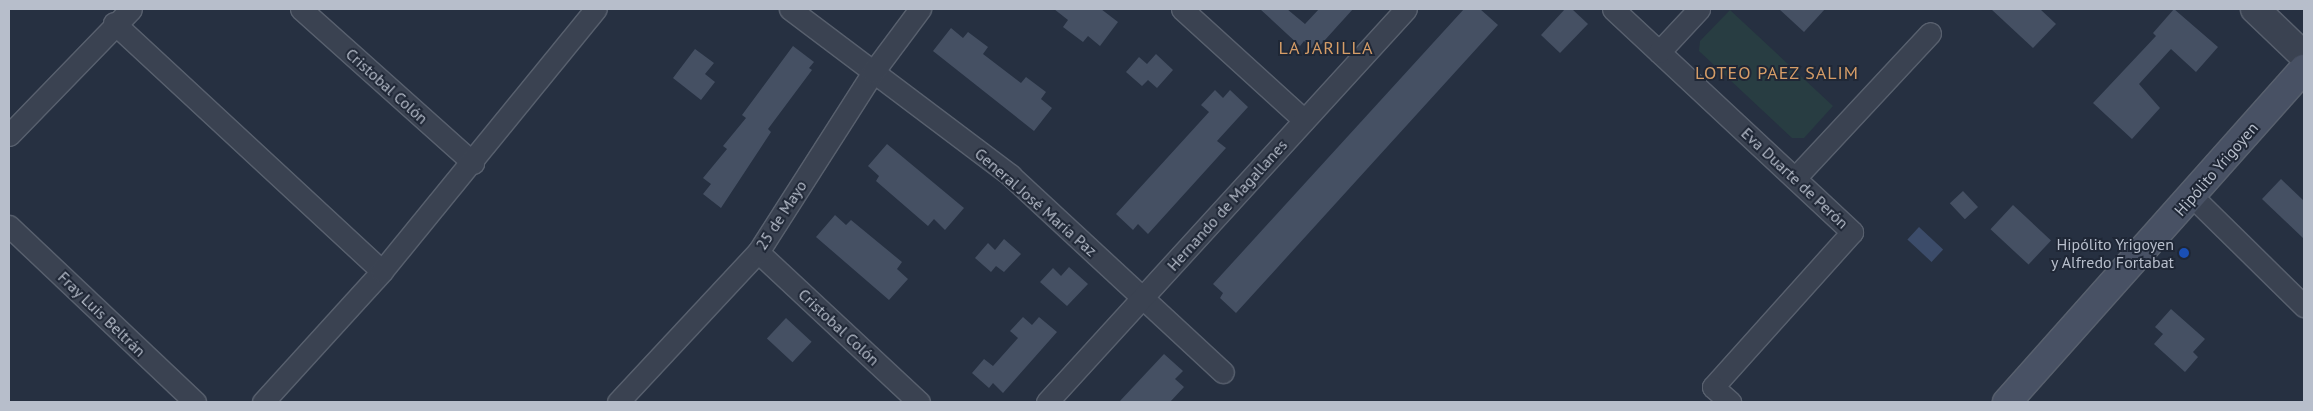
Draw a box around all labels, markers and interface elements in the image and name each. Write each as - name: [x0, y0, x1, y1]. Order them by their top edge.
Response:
- district label: LA JARILLA: [1277, 37, 1375, 59]
- street label: Cristobal Colón: [342, 44, 432, 128]
- district label: LOTEO PAEZ SALIM: [1693, 62, 1861, 84]
- street label: Hipólito Yrigoyen: [2170, 118, 2262, 220]
- street label: Eva Duarte de Perón: [1737, 123, 1853, 233]
- street label: Hernando de Magallanes: [1163, 135, 1291, 275]
- street label: General José María Paz: [971, 144, 1101, 260]
- street label: 25 de Mayo: [751, 177, 811, 253]
- place label: Hipólito Yrigoyen y Alfredo Fortabat: [2050, 234, 2174, 272]
- marker: Hipólito Yrigoyen y Alfredo Fortabat: [2178, 247, 2190, 259]
- street label: Fray Luis Beltrán: [54, 267, 150, 361]
- street label: Cristobal Colón: [794, 285, 884, 369]

